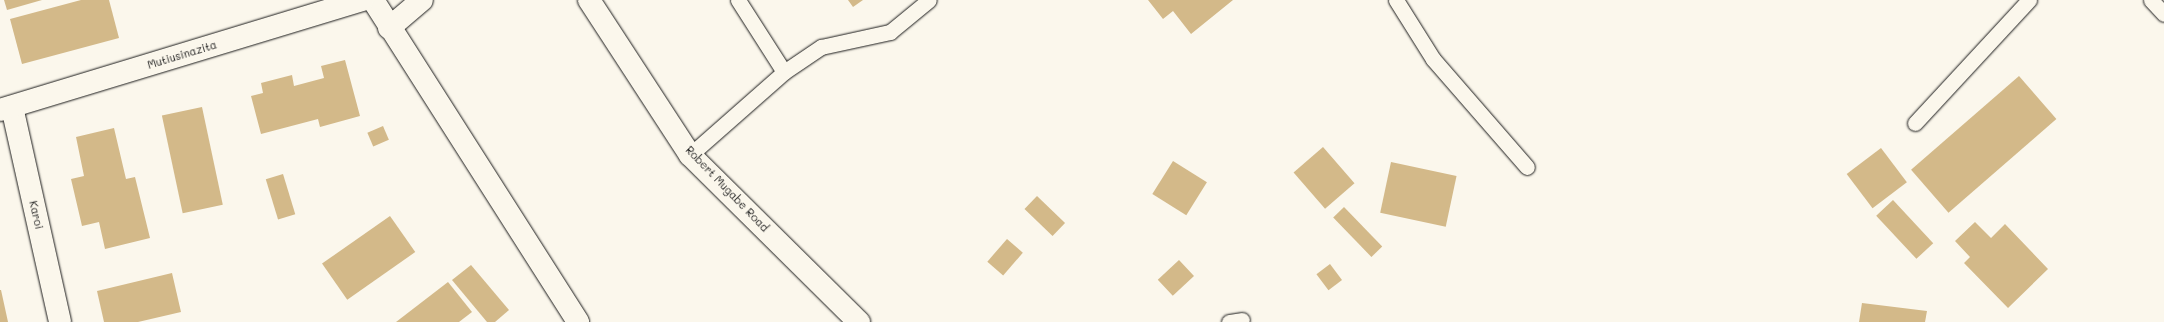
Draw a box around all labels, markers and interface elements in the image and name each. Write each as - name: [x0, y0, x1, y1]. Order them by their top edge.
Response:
- street label: Mutiusinazita: [146, 38, 218, 72]
- street label: Robert Mugabe Road: [683, 143, 771, 235]
- street label: Karoi: [26, 199, 46, 231]

